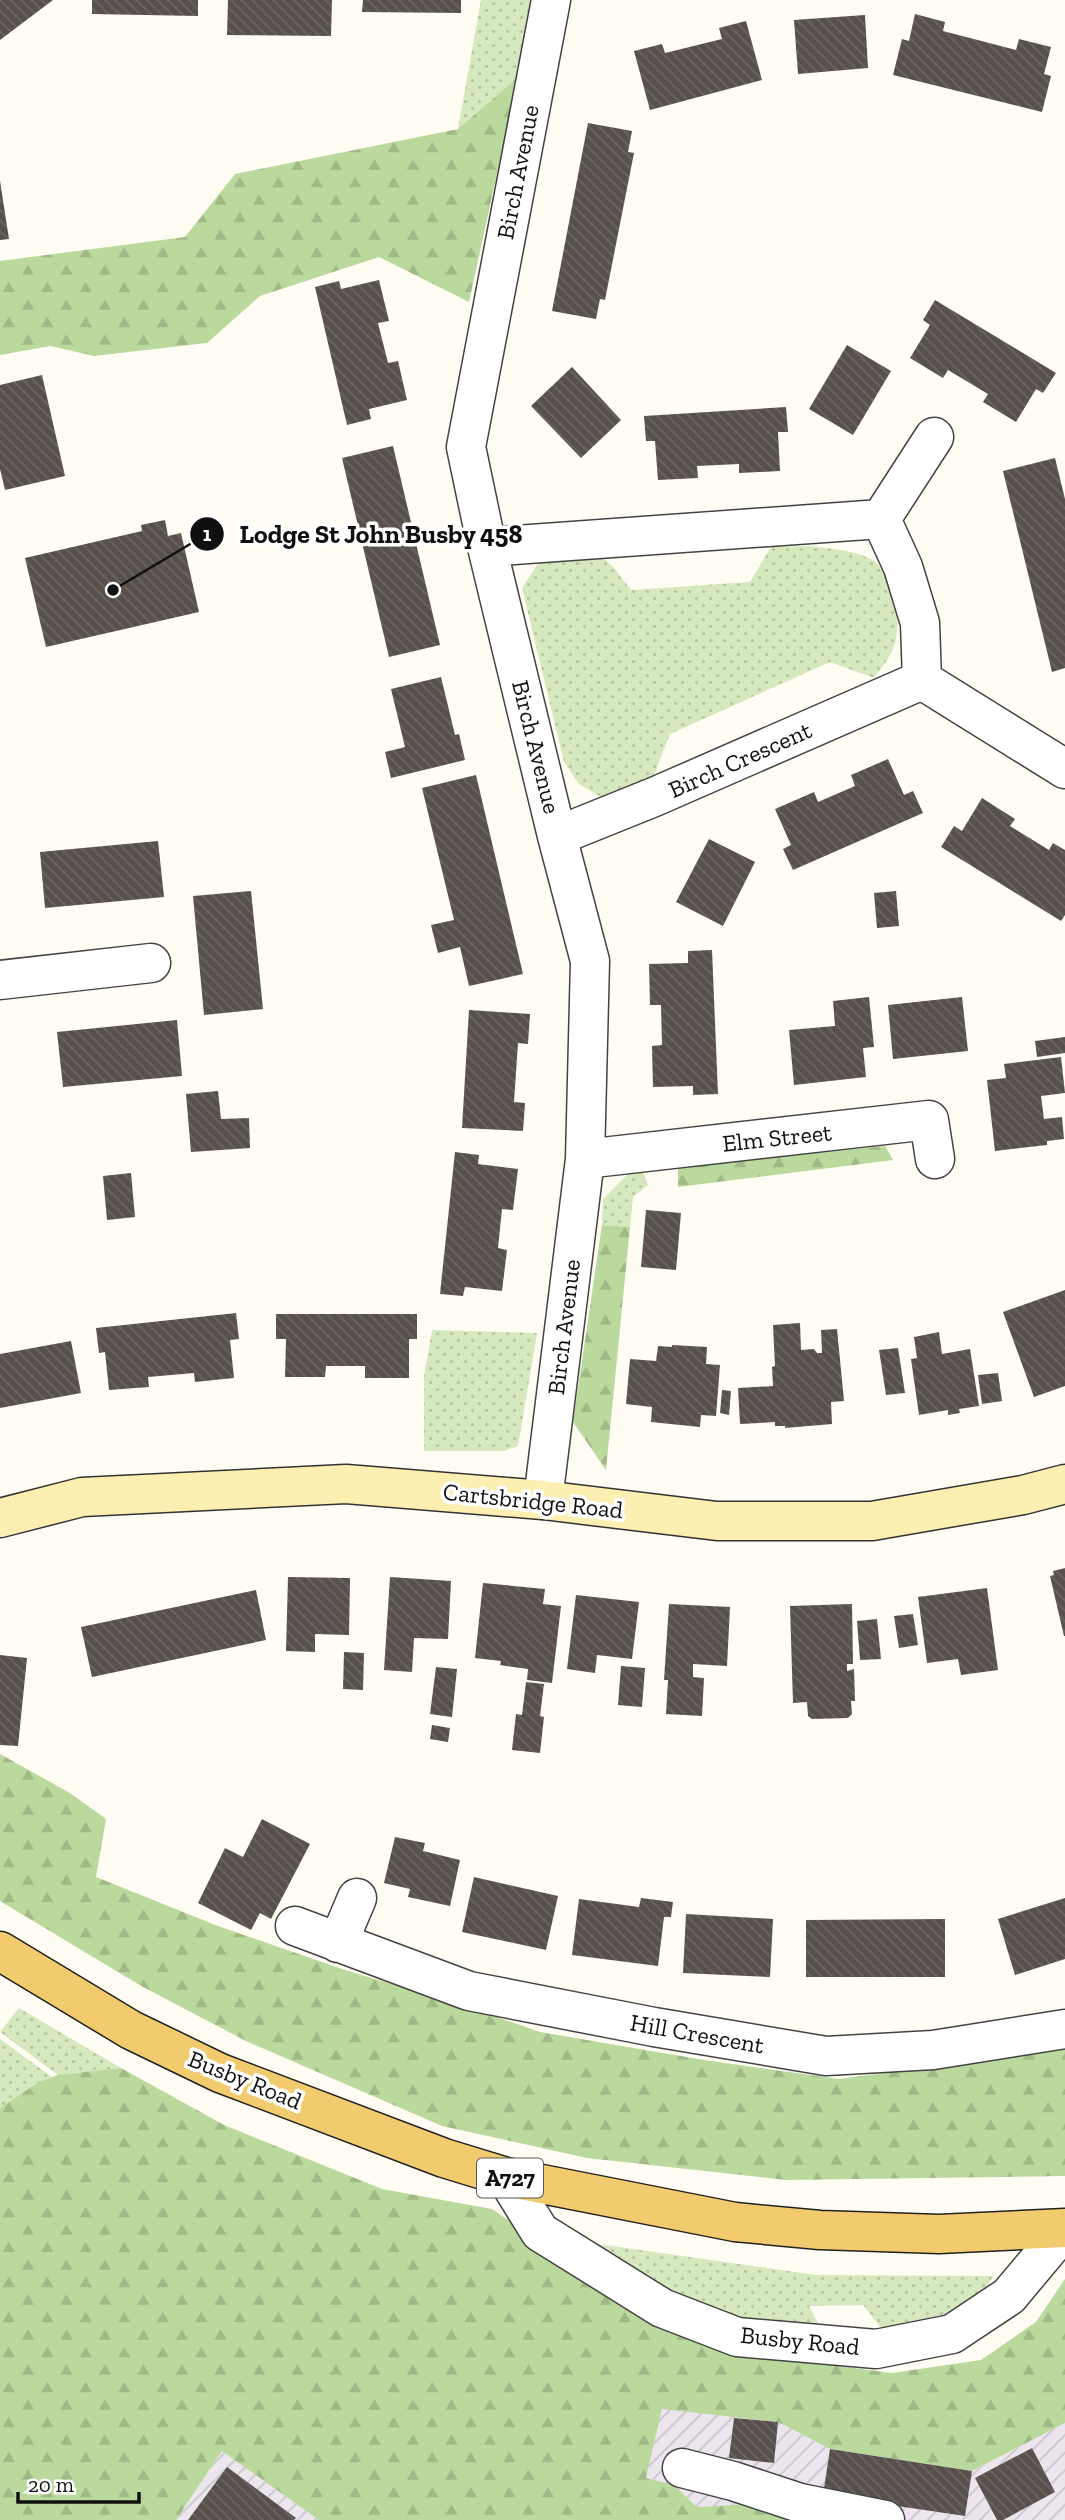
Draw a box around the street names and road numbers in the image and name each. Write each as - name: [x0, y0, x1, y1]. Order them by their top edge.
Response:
- street label: Birch Avenue: [490, 102, 545, 242]
- street label: Birch Avenue: [506, 677, 567, 817]
- street label: Birch Crescent: [664, 715, 816, 804]
- street label: Elm Street: [721, 1117, 833, 1158]
- street label: Birch Avenue: [541, 1258, 586, 1396]
- street label: Cartsbridge Road: [442, 1477, 625, 1524]
- street label: Hill Crescent: [628, 2007, 766, 2060]
- street label: Busby Road: [184, 2044, 306, 2115]
- road number: A727: [477, 2158, 543, 2198]
- street label: Busby Road: [739, 2320, 861, 2361]

